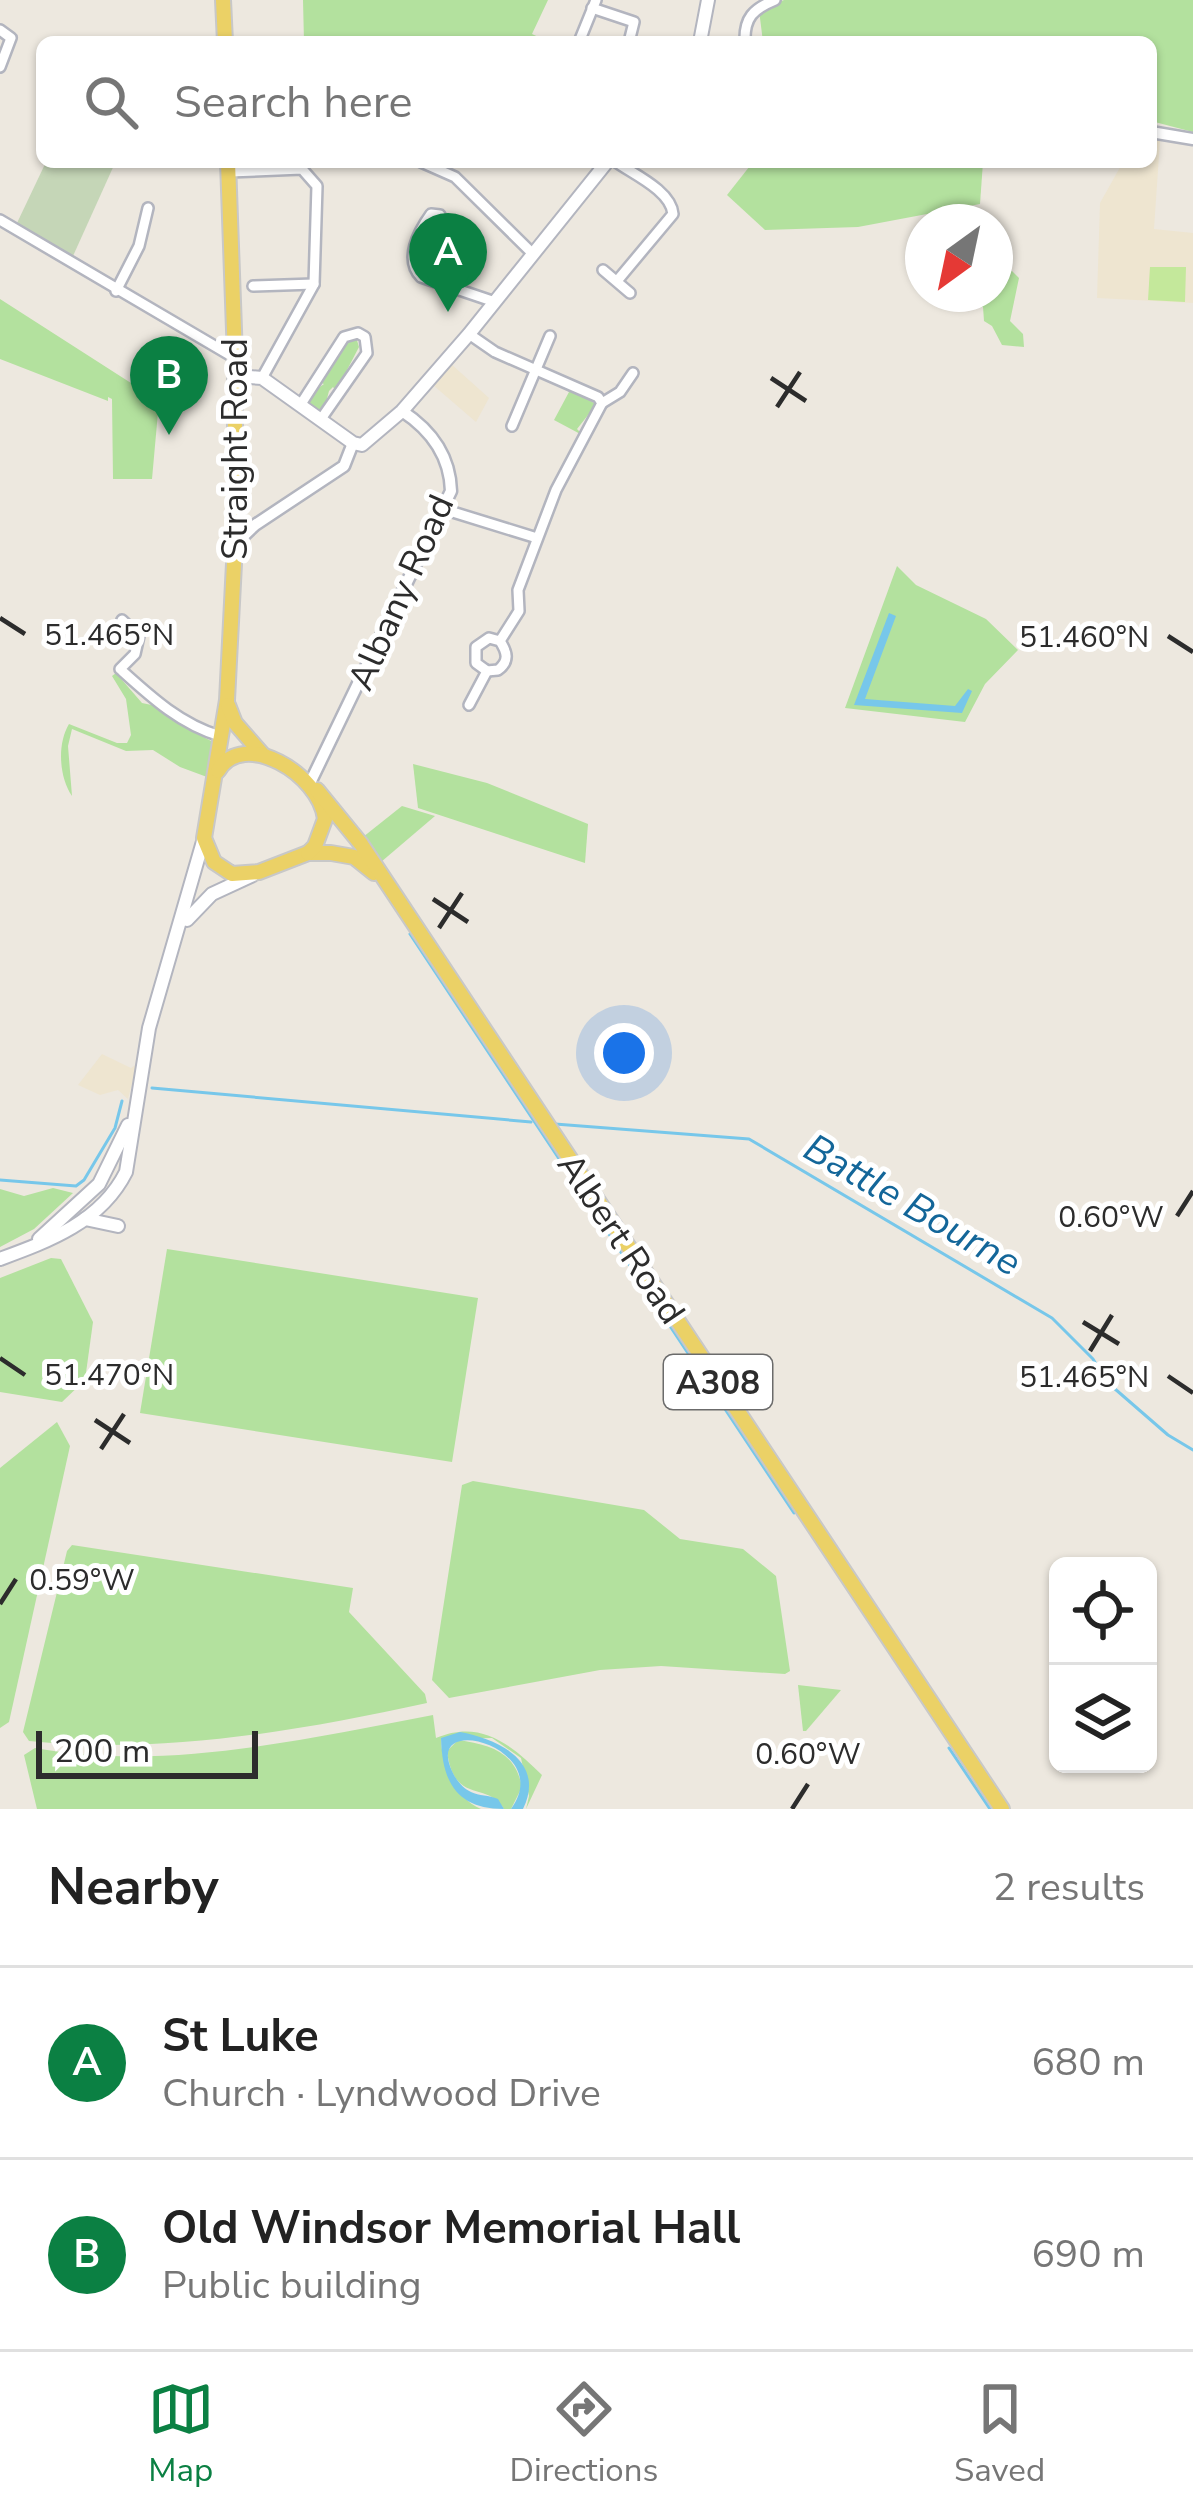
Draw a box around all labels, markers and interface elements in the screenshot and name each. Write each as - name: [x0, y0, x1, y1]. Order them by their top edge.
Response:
- search box: [36, 36, 1157, 168]
- icon: search: [78, 69, 144, 135]
- text: Search here: [174, 72, 413, 133]
- north arrow: [905, 204, 1013, 312]
- pin: A: [409, 213, 487, 312]
- pin: B: [130, 336, 208, 435]
- street label: Straight Road: [211, 338, 260, 560]
- street label: Albany Road: [337, 487, 466, 698]
- text: 51.465°N: [44, 615, 174, 656]
- text: 51.460°N: [1019, 617, 1149, 658]
- your location: [594, 1023, 654, 1083]
- water label: Battle Bourne: [794, 1122, 1031, 1289]
- street label: Albert Road: [546, 1144, 696, 1334]
- text: 0.60°W: [1058, 1197, 1164, 1238]
- text: 51.470°N: [44, 1355, 174, 1396]
- road number: A308: [664, 1355, 772, 1409]
- text: 51.465°N: [1019, 1357, 1149, 1398]
- map controls: [1049, 1557, 1157, 1773]
- button: locate: [1049, 1557, 1157, 1665]
- text: 0.59°W: [29, 1560, 135, 1601]
- button: layers: [1049, 1665, 1157, 1773]
- scale bar: [36, 1725, 258, 1778]
- text: 200 m: [54, 1729, 150, 1774]
- text: 0.60°W: [755, 1734, 861, 1775]
- text: Nearby: [48, 1852, 219, 1922]
- text: 2 results: [993, 1861, 1145, 1914]
- text: St Luke: [162, 2006, 319, 2067]
- text: A: [72, 2036, 102, 2089]
- text: 680 m: [1031, 2036, 1145, 2089]
- text: Church · Lyndwood Drive: [162, 2067, 601, 2120]
- text: Old Windsor Memorial Hall: [162, 2198, 740, 2259]
- text: B: [74, 2228, 100, 2281]
- text: 690 m: [1031, 2228, 1145, 2281]
- text: Public building: [162, 2259, 422, 2312]
- tab: Map: [148, 2376, 214, 2493]
- tab: Directions: [510, 2376, 658, 2493]
- tab: Saved: [954, 2376, 1045, 2493]

